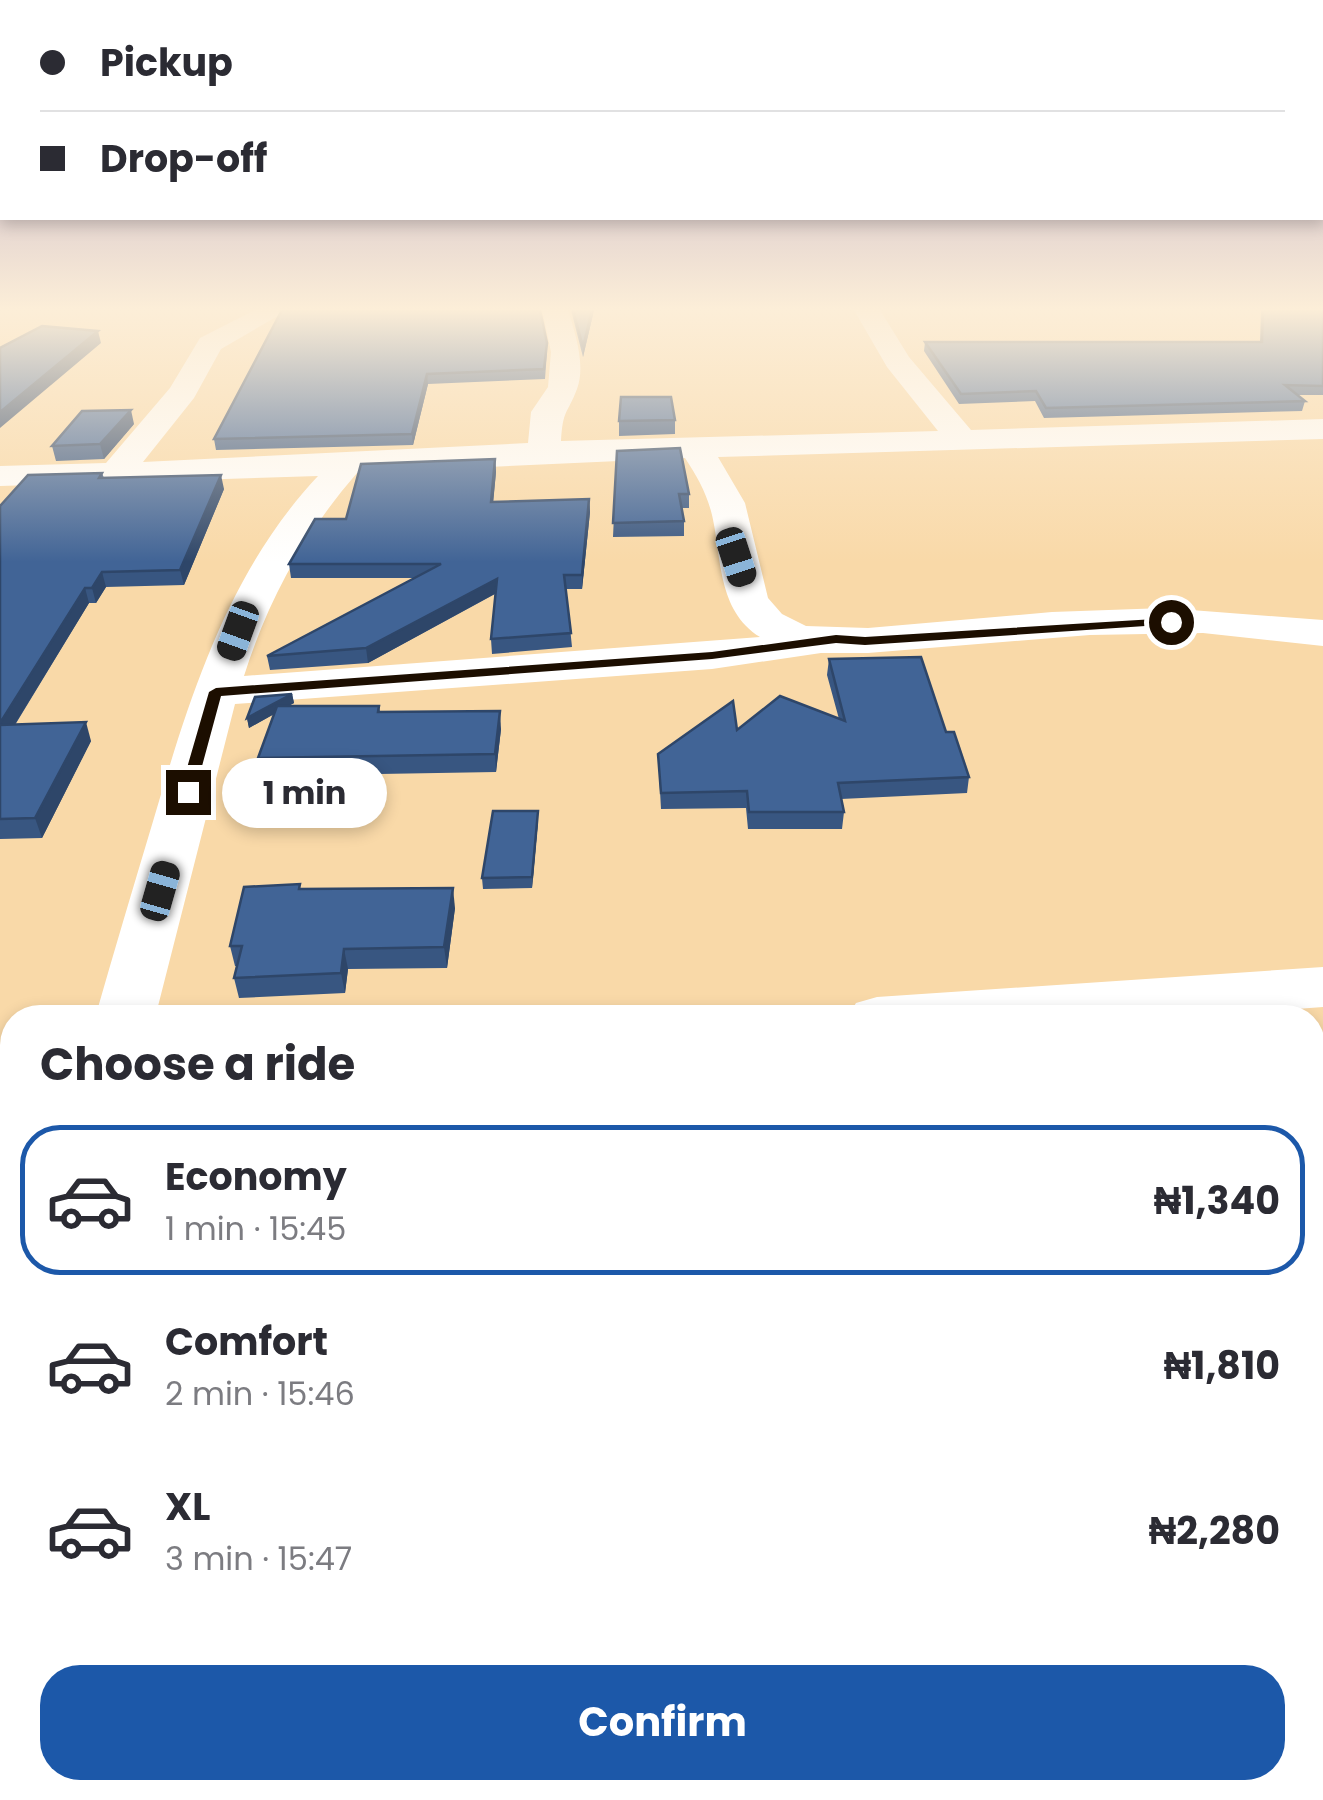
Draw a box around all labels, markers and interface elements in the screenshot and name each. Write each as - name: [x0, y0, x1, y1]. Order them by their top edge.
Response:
- text: Pickup: [100, 36, 233, 89]
- text: Drop-off: [100, 132, 268, 185]
- car: [712, 524, 760, 590]
- car: [214, 598, 262, 664]
- route start: [1149, 600, 1194, 645]
- callout: 1 min: [223, 757, 388, 827]
- route end: [166, 770, 211, 815]
- text: 1 min: [263, 770, 346, 815]
- car: [137, 858, 183, 924]
- text: Choose a ride: [40, 1033, 355, 1096]
- text: Economy: [165, 1150, 347, 1203]
- icon: car: [45, 1155, 135, 1245]
- text: ₦1,340: [1154, 1174, 1280, 1227]
- text: 1 min · 15:45: [165, 1206, 346, 1251]
- text: Comfort: [165, 1315, 328, 1368]
- icon: car: [45, 1320, 135, 1410]
- text: ₦1,810: [1164, 1339, 1280, 1392]
- text: 2 min · 15:46: [165, 1371, 355, 1416]
- text: XL: [165, 1480, 210, 1533]
- icon: car: [45, 1485, 135, 1575]
- text: ₦2,280: [1149, 1504, 1280, 1557]
- text: 3 min · 15:47: [165, 1536, 352, 1581]
- button: Confirm: [40, 1665, 1285, 1780]

